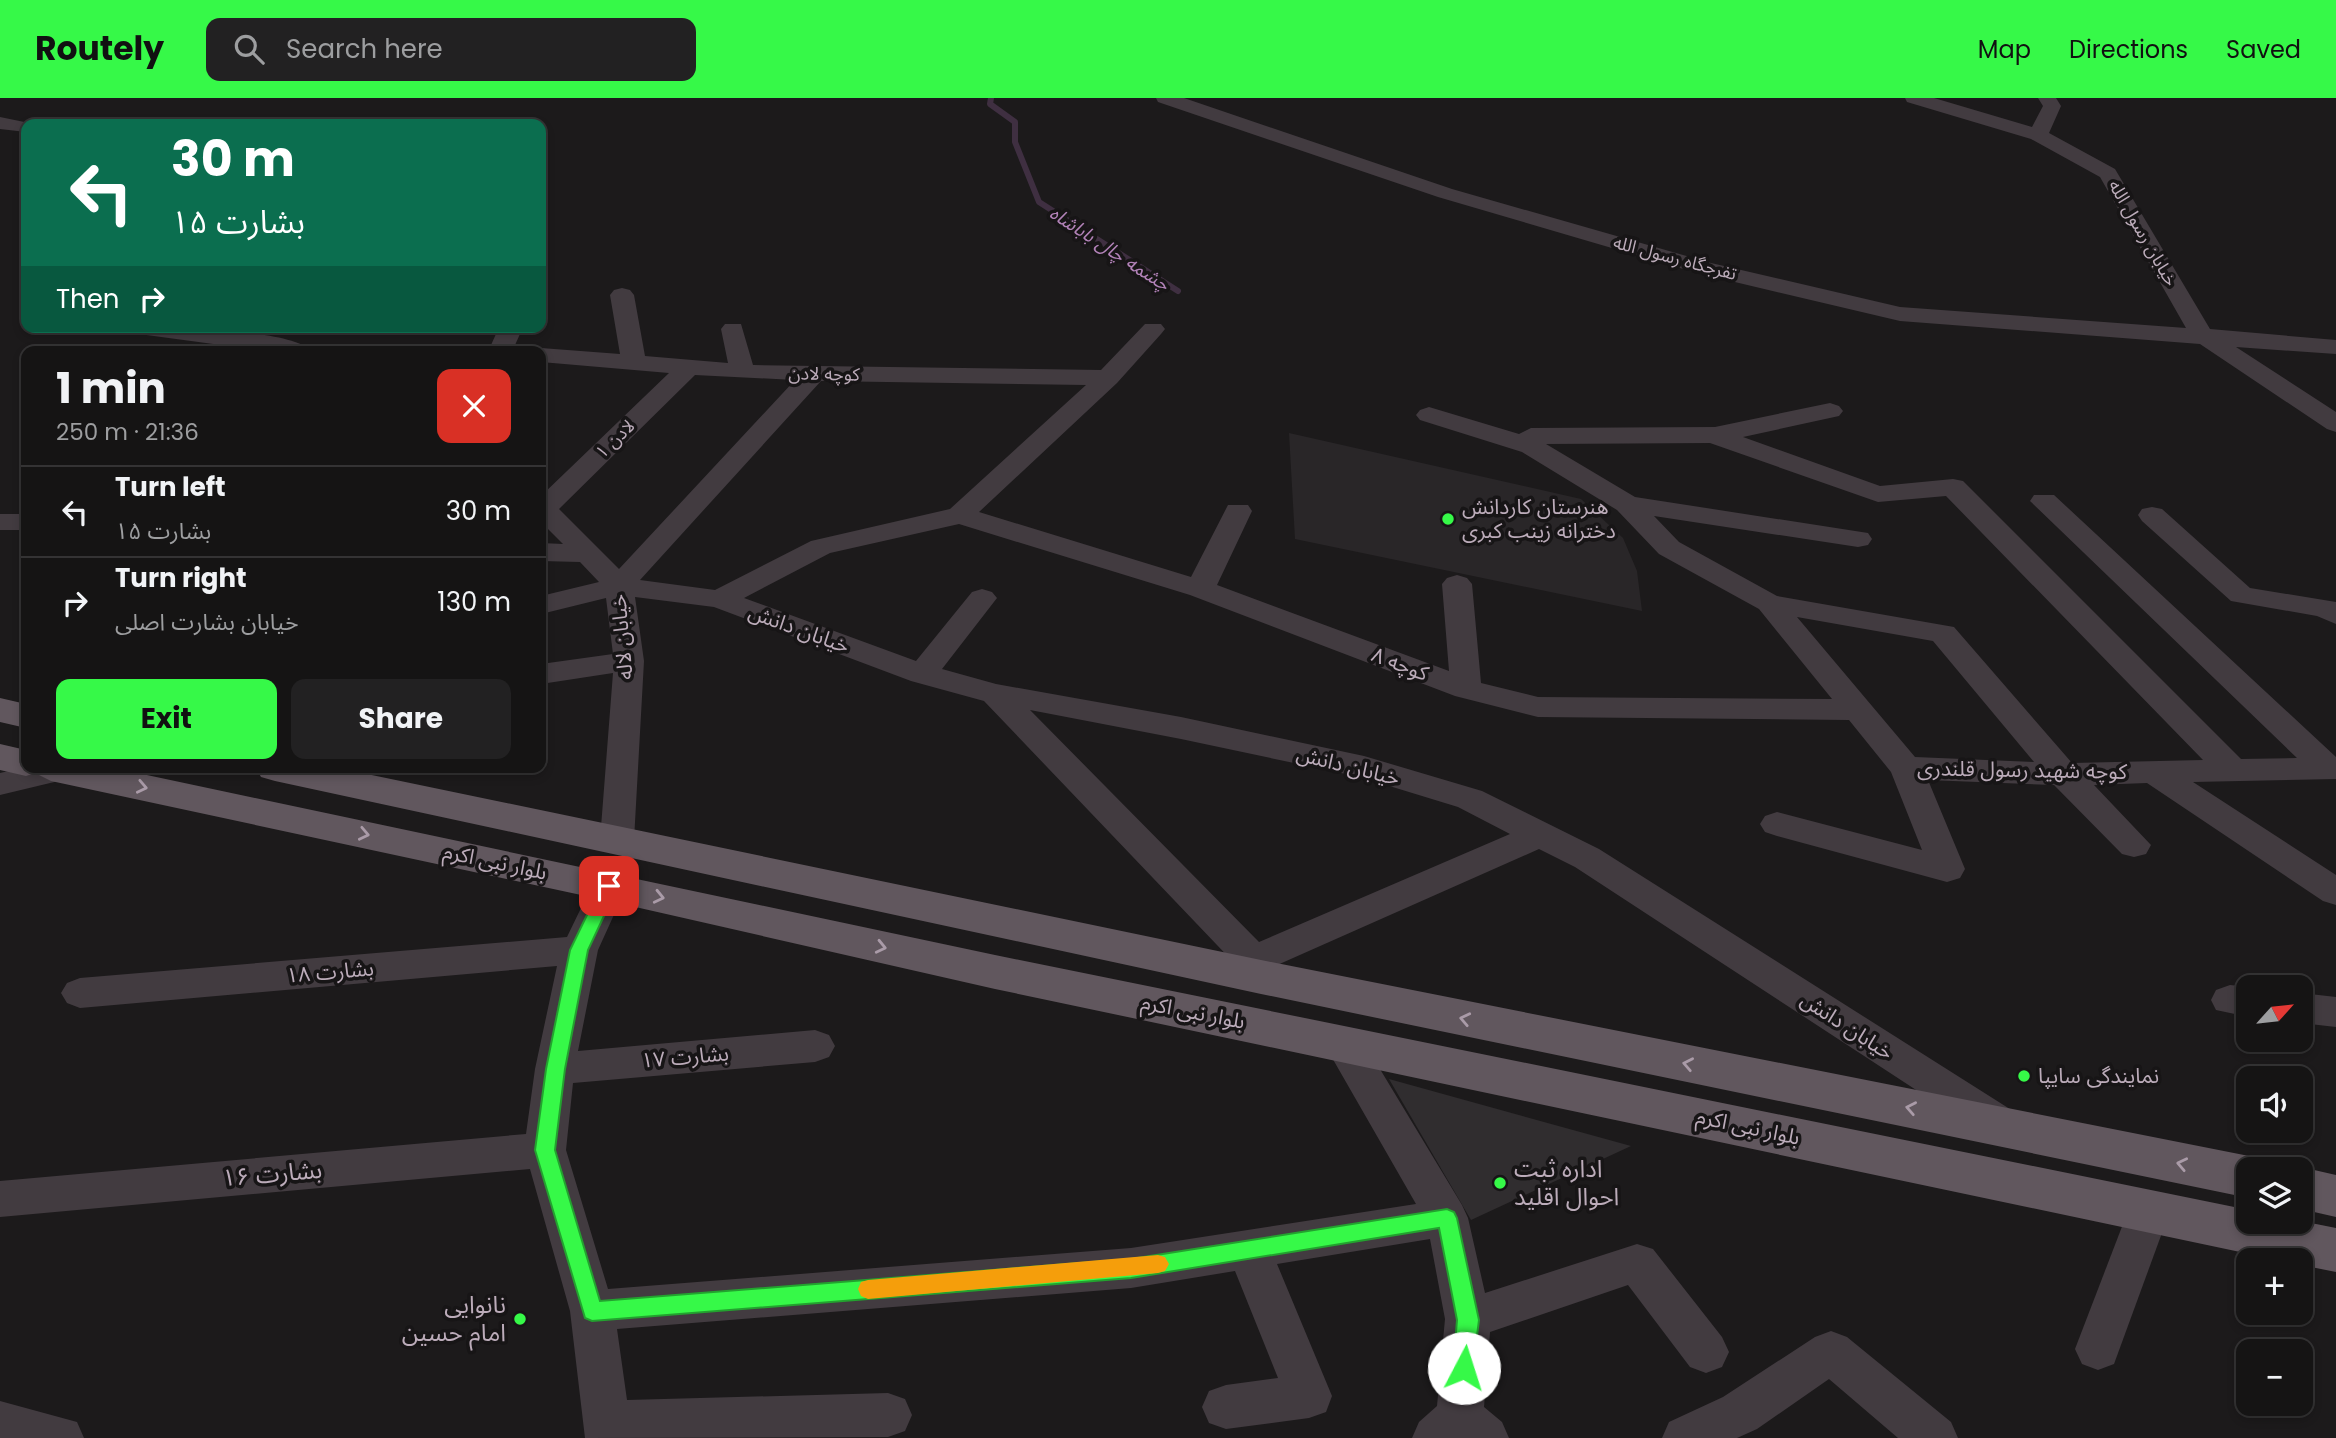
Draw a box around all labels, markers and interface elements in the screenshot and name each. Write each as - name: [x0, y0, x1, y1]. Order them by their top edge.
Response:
- search box: [206, 18, 696, 81]
- text: Routely: [35, 25, 164, 72]
- icon: search: [230, 30, 268, 68]
- text: Search here: [286, 31, 443, 67]
- text: Map: [1978, 33, 2031, 66]
- text: Directions: [2069, 33, 2188, 66]
- text: Saved: [2226, 33, 2301, 66]
- text: 30 m: [171, 125, 295, 193]
- icon: left: [56, 147, 147, 238]
- street label: خیابان رسول الله: [2103, 175, 2184, 290]
- text: بشارت ۱۵: [171, 199, 305, 244]
- water label: چشمه چال باباشاه: [1044, 199, 1176, 298]
- street label: تفرجگاه رسول الله: [1611, 229, 1740, 286]
- icon: right: [133, 280, 171, 318]
- text: Then: [56, 281, 119, 317]
- text: 1 min: [56, 359, 166, 418]
- street label: کوچه لادن: [788, 360, 861, 387]
- button: close: [437, 369, 511, 443]
- street label: لادن ۱: [589, 413, 640, 464]
- text: 250 m · 21:36: [56, 416, 199, 448]
- text: Turn left: [115, 469, 226, 505]
- place label: هنرستان کاردانش دخترانه زینب کبری: [1462, 492, 1616, 545]
- icon: left: [56, 493, 94, 531]
- text: 30 m: [446, 493, 511, 529]
- marker: هنرستان کاردانش دخترانه زینب کبری: [1440, 511, 1456, 527]
- text: بشارت ۱۵: [115, 515, 211, 547]
- text: Turn right: [115, 560, 247, 596]
- icon: right: [56, 584, 94, 622]
- text: 130 m: [437, 584, 511, 620]
- street label: خیابان لاله: [603, 593, 640, 681]
- street label: خیابان دانش: [745, 597, 854, 660]
- text: خیابان بشارت اصلی: [115, 606, 299, 638]
- street label: کوچه ۸: [1368, 639, 1433, 688]
- button: Exit: [56, 679, 277, 759]
- button: Share: [291, 679, 511, 759]
- street label: خیابان دانش: [1293, 739, 1403, 792]
- street label: کوچه شهید رسول قلندری: [1917, 753, 2128, 786]
- one-way arrow: [136, 779, 148, 794]
- one-way arrow: [358, 826, 370, 841]
- street label: بلوار نبی اکرم: [440, 836, 550, 889]
- pin: [579, 856, 639, 916]
- icon: arrive: [590, 867, 628, 905]
- one-way arrow: [653, 889, 665, 903]
- one-way arrow: [875, 938, 887, 953]
- street label: بشارت ۱۸: [285, 953, 375, 990]
- north arrow: [2236, 975, 2314, 1052]
- map controls: [2236, 975, 2313, 1416]
- street label: خیابان دانش: [1795, 985, 1899, 1066]
- street label: بلوار نبی اکرم: [1138, 987, 1248, 1038]
- one-way arrow: [1459, 1013, 1471, 1028]
- street label: بشارت ۱۷: [640, 1038, 730, 1075]
- one-way arrow: [1682, 1057, 1694, 1072]
- place label: نمایندگی سایپا: [2038, 1061, 2159, 1090]
- button: sound: [2236, 1066, 2313, 1143]
- marker: نمایندگی سایپا: [2016, 1068, 2032, 1084]
- street label: بلوار نبی اکرم: [1693, 1101, 1803, 1154]
- one-way arrow: [1905, 1101, 1917, 1116]
- place label: اداره ثبت احوال اقلید: [1514, 1152, 1619, 1213]
- street label: بشارت ۱۶: [221, 1153, 323, 1194]
- one-way arrow: [2176, 1157, 2188, 1172]
- button: layers: [2236, 1157, 2313, 1234]
- marker: اداره ثبت احوال اقلید: [1492, 1175, 1508, 1191]
- button: +: [2236, 1248, 2313, 1325]
- place label: نانوایی امام حسین: [402, 1288, 506, 1351]
- marker: نانوایی امام حسین: [512, 1311, 528, 1327]
- position arrow: [1427, 1331, 1501, 1405]
- button: −: [2236, 1339, 2313, 1416]

